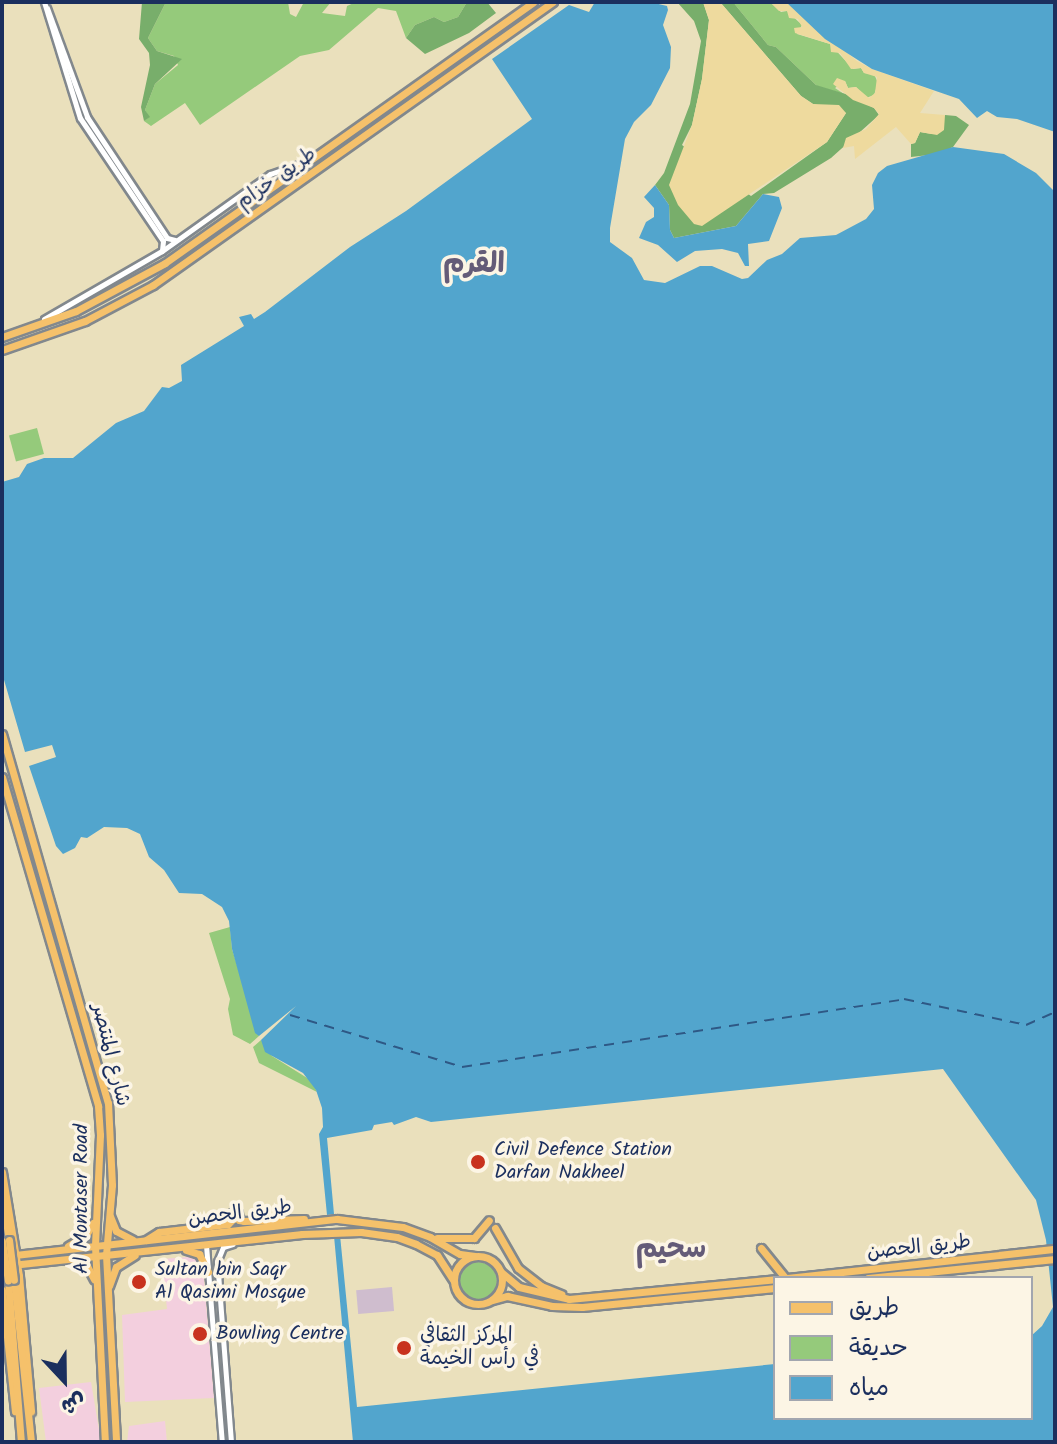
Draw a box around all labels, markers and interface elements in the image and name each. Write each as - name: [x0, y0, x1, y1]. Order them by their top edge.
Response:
- street label: طريق خزام: [233, 143, 321, 215]
- district label: القرم: [443, 248, 505, 282]
- street label: شارع المنتصر: [86, 1001, 134, 1109]
- street label: Al Montaser Road: [70, 1124, 94, 1274]
- place label: Civil Defence Station Darfan Nakheel: [494, 1138, 672, 1185]
- marker: Civil Defence Station Darfan Nakheel: [469, 1153, 487, 1171]
- street label: طريق الحصن: [187, 1196, 293, 1232]
- street label: طريق الحصن: [866, 1231, 972, 1265]
- district label: سحيم: [636, 1233, 706, 1267]
- place label: Sultan bin Saqr Al Qasimi Mosque: [155, 1258, 306, 1305]
- marker: Sultan bin Saqr Al Qasimi Mosque: [130, 1273, 148, 1291]
- legend: [773, 1276, 1033, 1420]
- text: طريق: [849, 1289, 899, 1328]
- place label: Bowling Centre: [216, 1322, 344, 1346]
- place label: المركز الثقافي في رأس الخيمة: [420, 1324, 539, 1371]
- marker: Bowling Centre: [191, 1325, 209, 1343]
- text: حديقة: [849, 1329, 908, 1368]
- marker: المركز الثقافي في رأس الخيمة: [395, 1339, 413, 1357]
- north arrow: [24, 1340, 104, 1420]
- text: مياه: [849, 1369, 889, 1408]
- text: ش: [55, 1382, 91, 1423]

